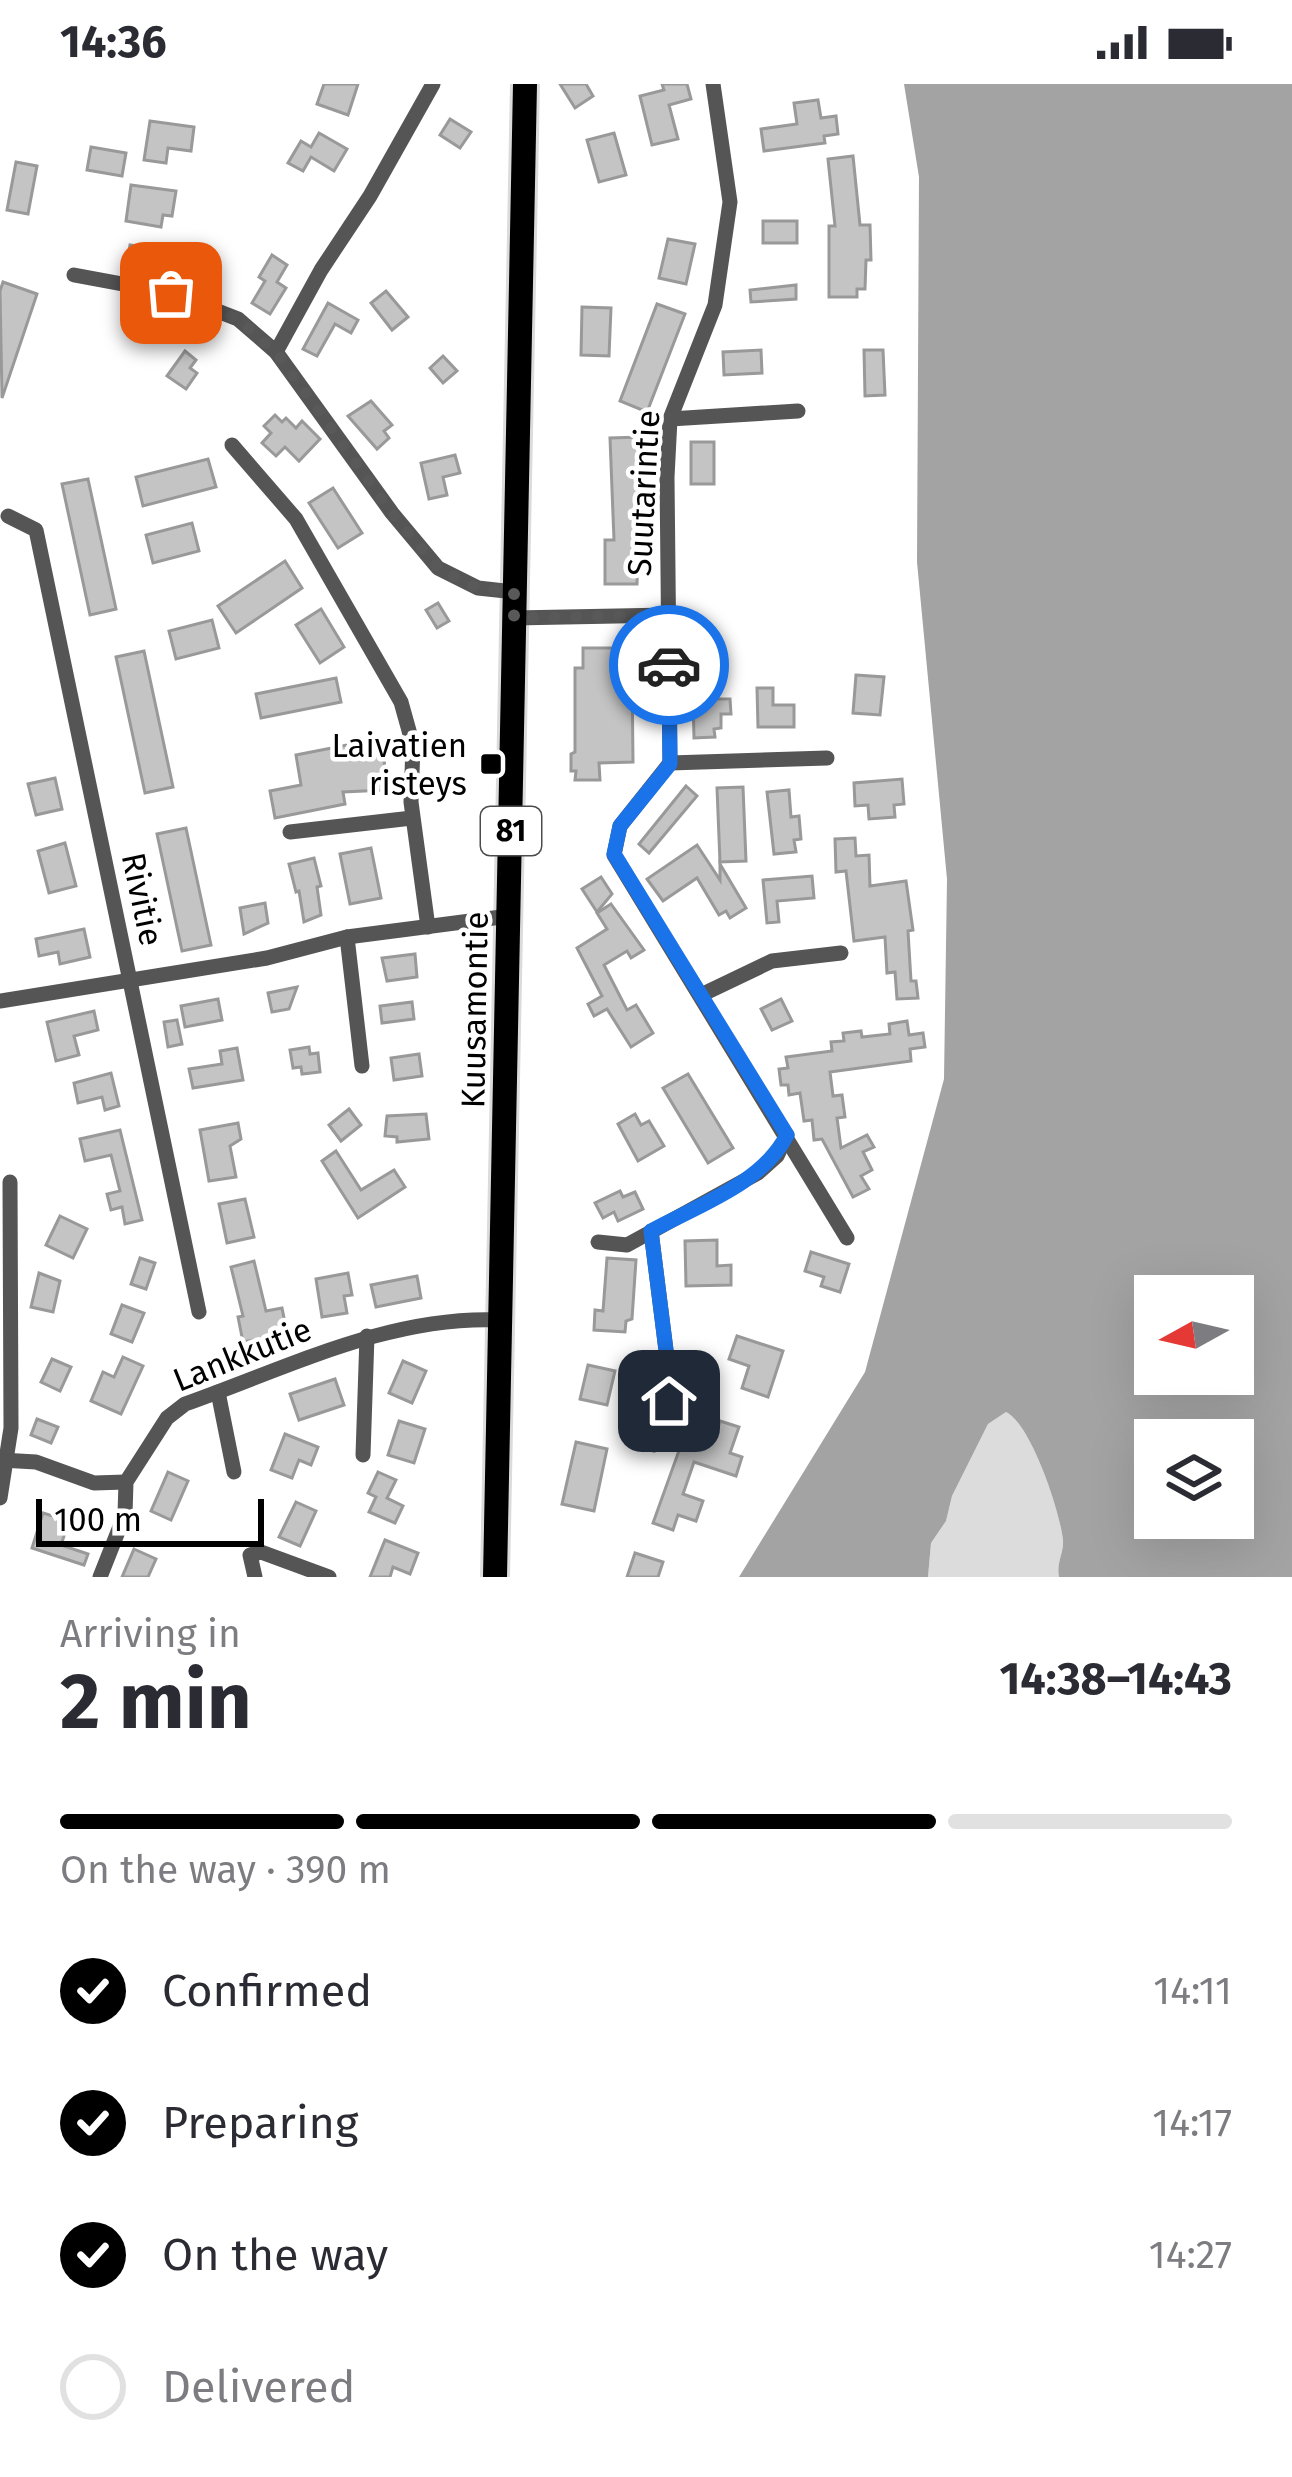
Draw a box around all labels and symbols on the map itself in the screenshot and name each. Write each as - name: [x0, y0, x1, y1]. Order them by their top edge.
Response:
- pin: [120, 242, 222, 344]
- street label: Suutarintie: [620, 409, 668, 577]
- courier: [609, 605, 729, 725]
- place label: Laivatien risteys: [331, 726, 467, 804]
- marker: Laivatien risteys: [478, 751, 504, 777]
- road number: 81: [481, 807, 541, 855]
- street label: Rivitie: [113, 849, 171, 949]
- street label: Kuusamontie: [453, 911, 497, 1109]
- north arrow: [1134, 1275, 1254, 1395]
- street label: Lankkutie: [167, 1309, 317, 1401]
- pin: [618, 1350, 720, 1452]
- scale bar: [36, 1493, 264, 1546]

